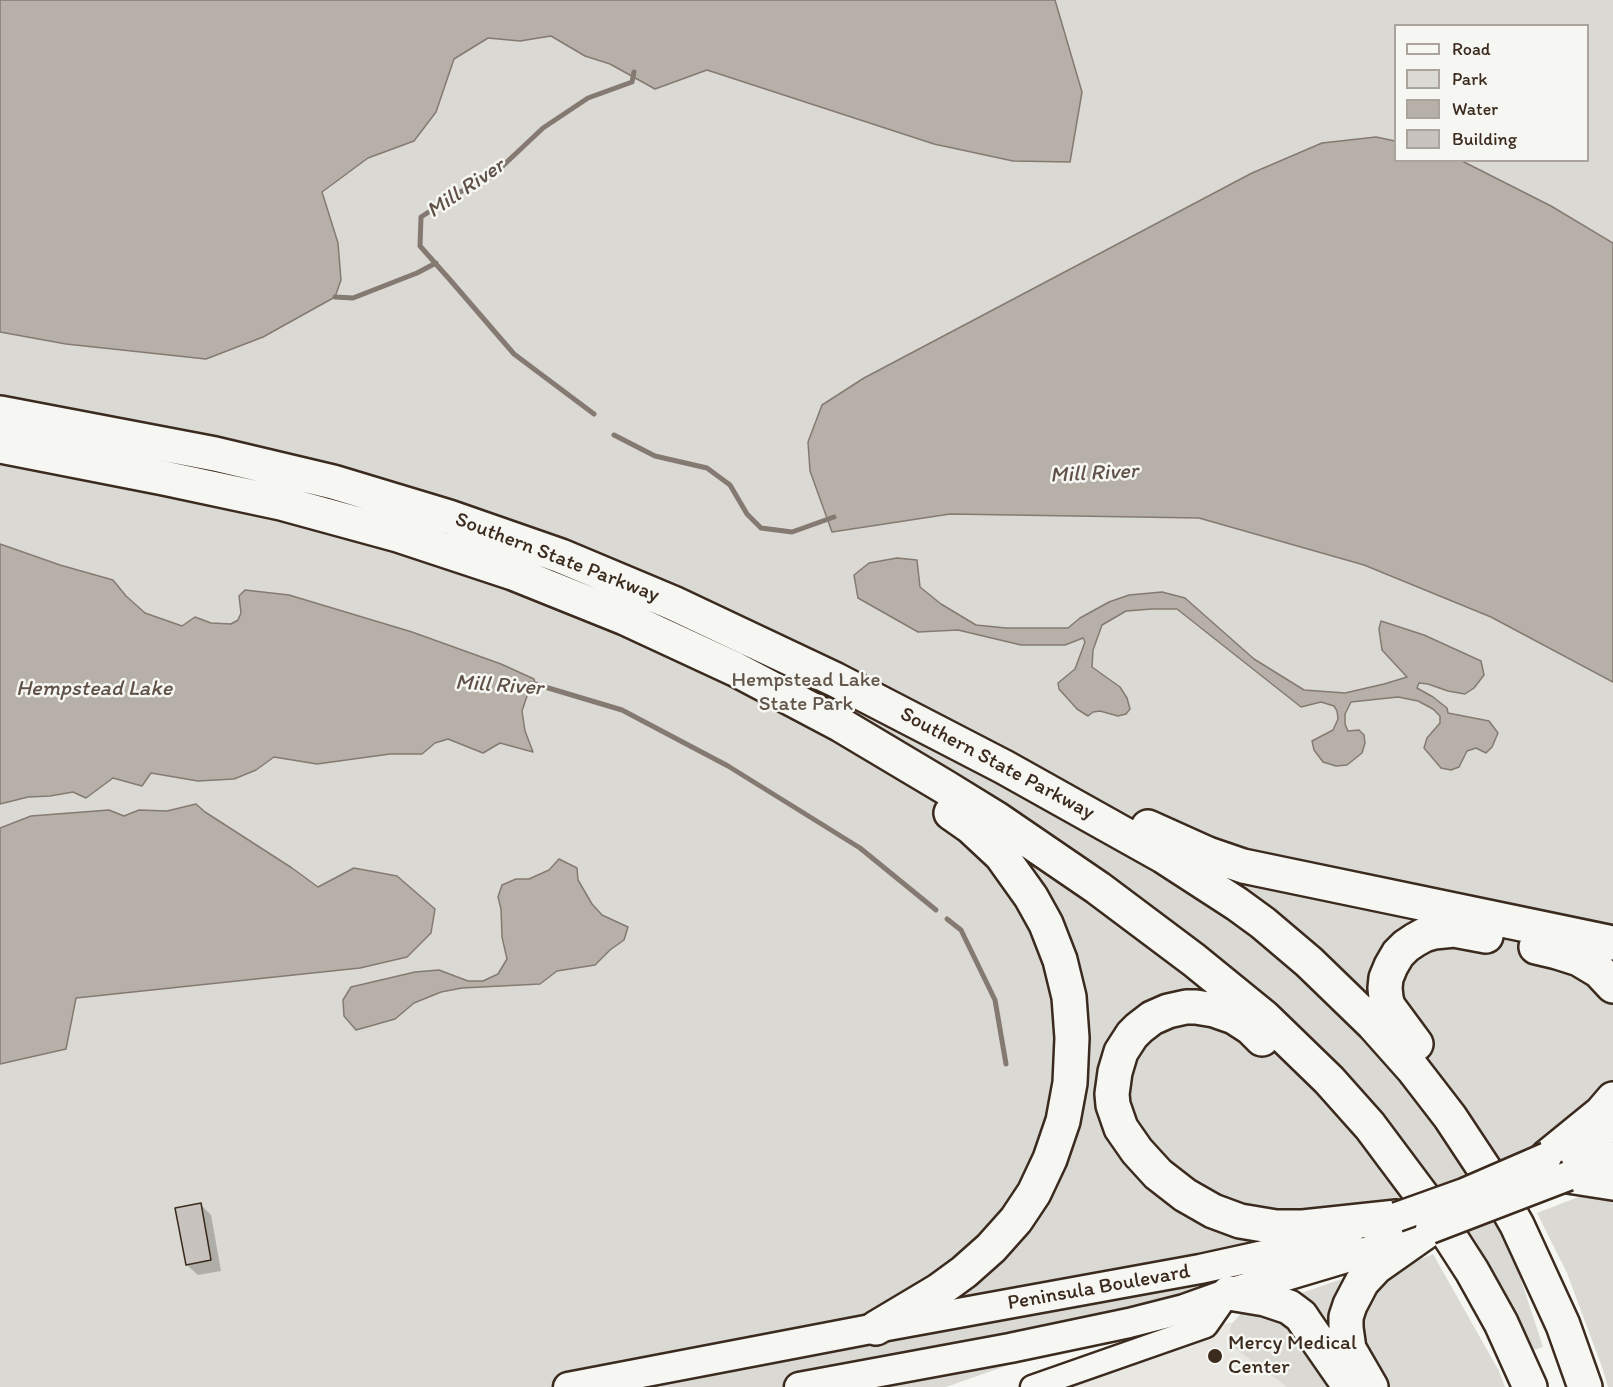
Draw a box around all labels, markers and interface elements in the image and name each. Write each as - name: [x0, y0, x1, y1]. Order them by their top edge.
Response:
- legend: [1394, 24, 1589, 162]
- text: Road: [1452, 38, 1491, 60]
- text: Park: [1452, 68, 1487, 90]
- text: Water: [1452, 98, 1498, 120]
- text: Building: [1452, 128, 1517, 150]
- water label: Mill River: [422, 153, 510, 225]
- water label: Mill River: [1049, 459, 1139, 489]
- street label: Southern State Parkway: [451, 507, 663, 609]
- park label: Hempstead Lake State Park: [731, 668, 881, 718]
- water label: Mill River: [454, 670, 544, 702]
- water label: Hempstead Lake: [16, 676, 172, 702]
- street label: Southern State Parkway: [895, 702, 1099, 826]
- street label: Peninsula Boulevard: [1006, 1260, 1192, 1316]
- place label: Mercy Medical Center: [1228, 1331, 1357, 1381]
- marker: Mercy Medical Center: [1206, 1347, 1224, 1365]

